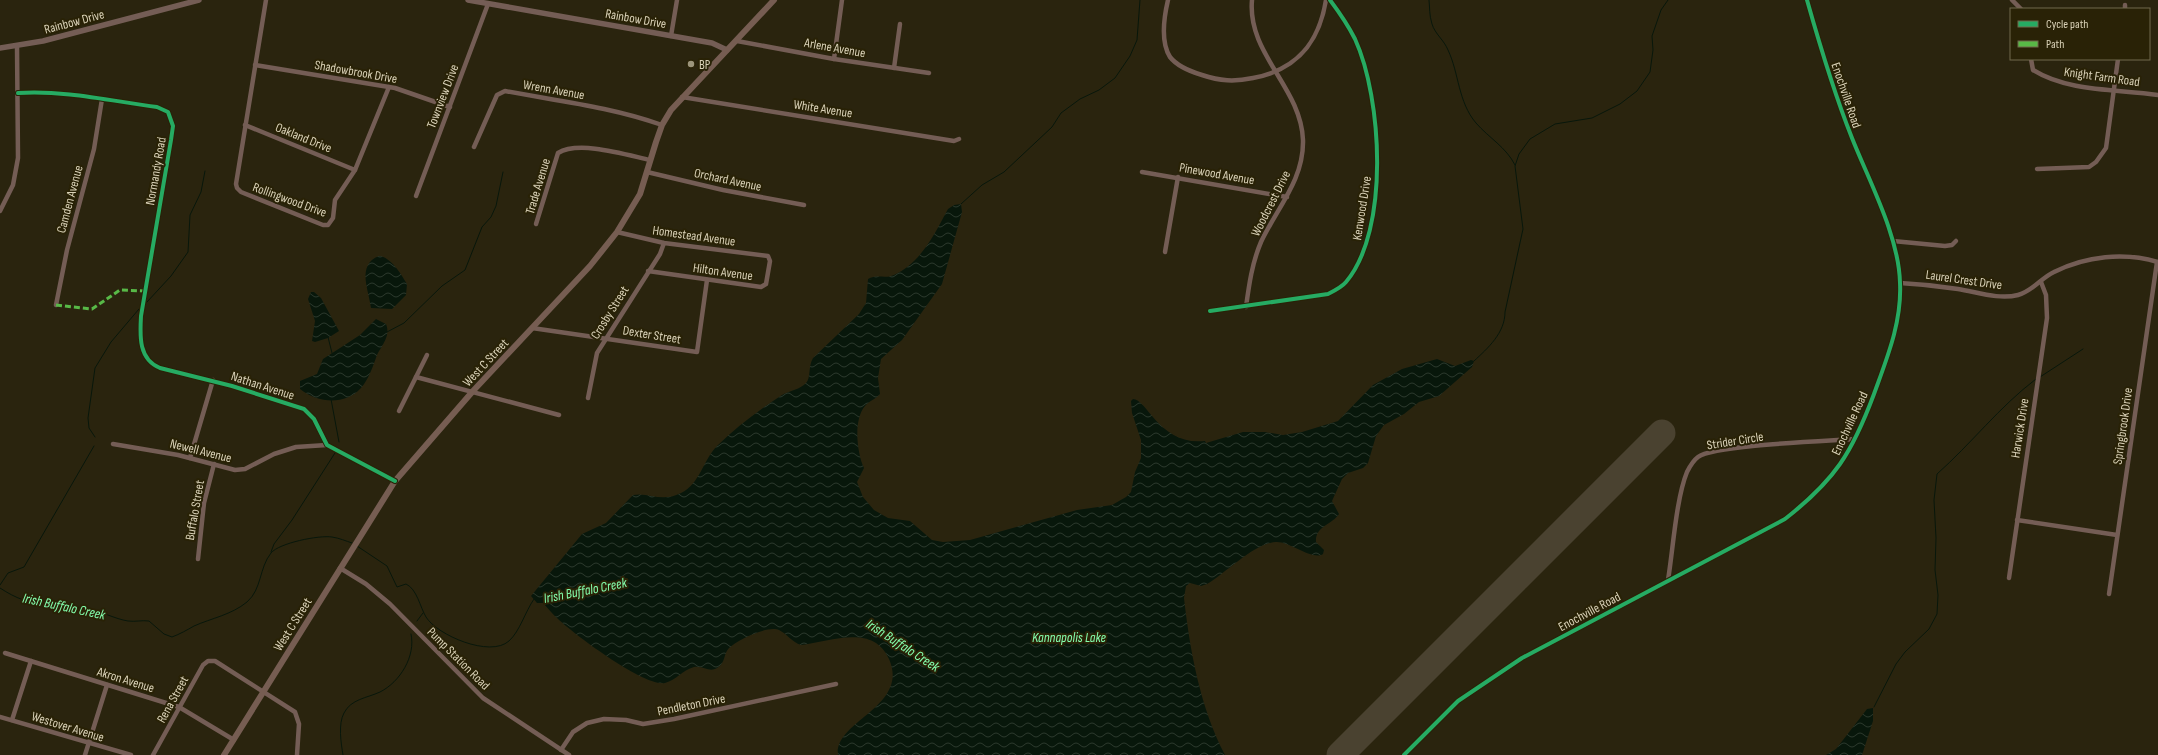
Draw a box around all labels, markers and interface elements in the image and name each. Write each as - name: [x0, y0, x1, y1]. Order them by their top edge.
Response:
- street label: Rainbow Drive: [42, 6, 106, 38]
- street label: Rainbow Drive: [604, 6, 668, 32]
- legend: [2010, 8, 2150, 60]
- text: Cycle path: [2046, 17, 2088, 32]
- street label: Arlene Avenue: [802, 35, 867, 61]
- text: Path: [2046, 37, 2064, 52]
- street label: Shadowbrook Drive: [313, 57, 398, 87]
- place label: BP: [699, 57, 711, 73]
- marker: BP: [686, 59, 696, 69]
- street label: Enochville Road: [1827, 60, 1865, 130]
- street label: Townview Drive: [423, 62, 462, 131]
- street label: Knight Farm Road: [2063, 64, 2141, 90]
- street label: Wrenn Avenue: [522, 77, 586, 103]
- street label: White Avenue: [792, 96, 853, 122]
- street label: Oakland Drive: [273, 119, 334, 156]
- street label: Normandy Road: [142, 136, 170, 206]
- street label: Trade Avenue: [522, 157, 554, 216]
- street label: Pinewood Avenue: [1178, 160, 1256, 188]
- street label: Camden Avenue: [53, 164, 87, 235]
- street label: Orchard Avenue: [693, 165, 763, 195]
- street label: Woodcrest Drive: [1247, 168, 1294, 239]
- street label: Kenwood Drive: [1349, 175, 1375, 241]
- street label: Rollingwood Drive: [250, 179, 329, 221]
- street label: Homestead Avenue: [651, 222, 736, 250]
- street label: Hilton Avenue: [692, 260, 754, 284]
- street label: Laurel Crest Drive: [1925, 267, 2003, 293]
- street label: Crosby Street: [587, 283, 632, 342]
- street label: Dexter Street: [622, 322, 682, 347]
- street label: West C Street: [459, 335, 512, 390]
- street label: Nathan Avenue: [229, 368, 296, 404]
- street label: Springbrook Drive: [2110, 387, 2136, 466]
- street label: Enochville Road: [1828, 389, 1872, 458]
- street label: Harwick Drive: [2007, 397, 2033, 459]
- street label: Strider Circle: [1706, 429, 1765, 453]
- street label: Newell Avenue: [168, 436, 233, 466]
- street label: Buffalo Street: [182, 479, 208, 542]
- water label: Irish Buffalo Creek: [542, 574, 629, 607]
- water label: Irish Buffalo Creek: [21, 589, 108, 624]
- street label: Enochville Road: [1556, 589, 1623, 635]
- street label: West C Street: [270, 595, 316, 654]
- water label: Irish Buffalo Creek: [863, 615, 943, 676]
- street label: Pump Station Road: [424, 624, 493, 693]
- water label: Kannapolis Lake: [1032, 629, 1106, 646]
- street label: Akron Avenue: [94, 663, 156, 696]
- street label: Rena Street: [153, 673, 192, 726]
- street label: Pendleton Drive: [656, 691, 727, 719]
- street label: Westover Avenue: [29, 708, 106, 746]

